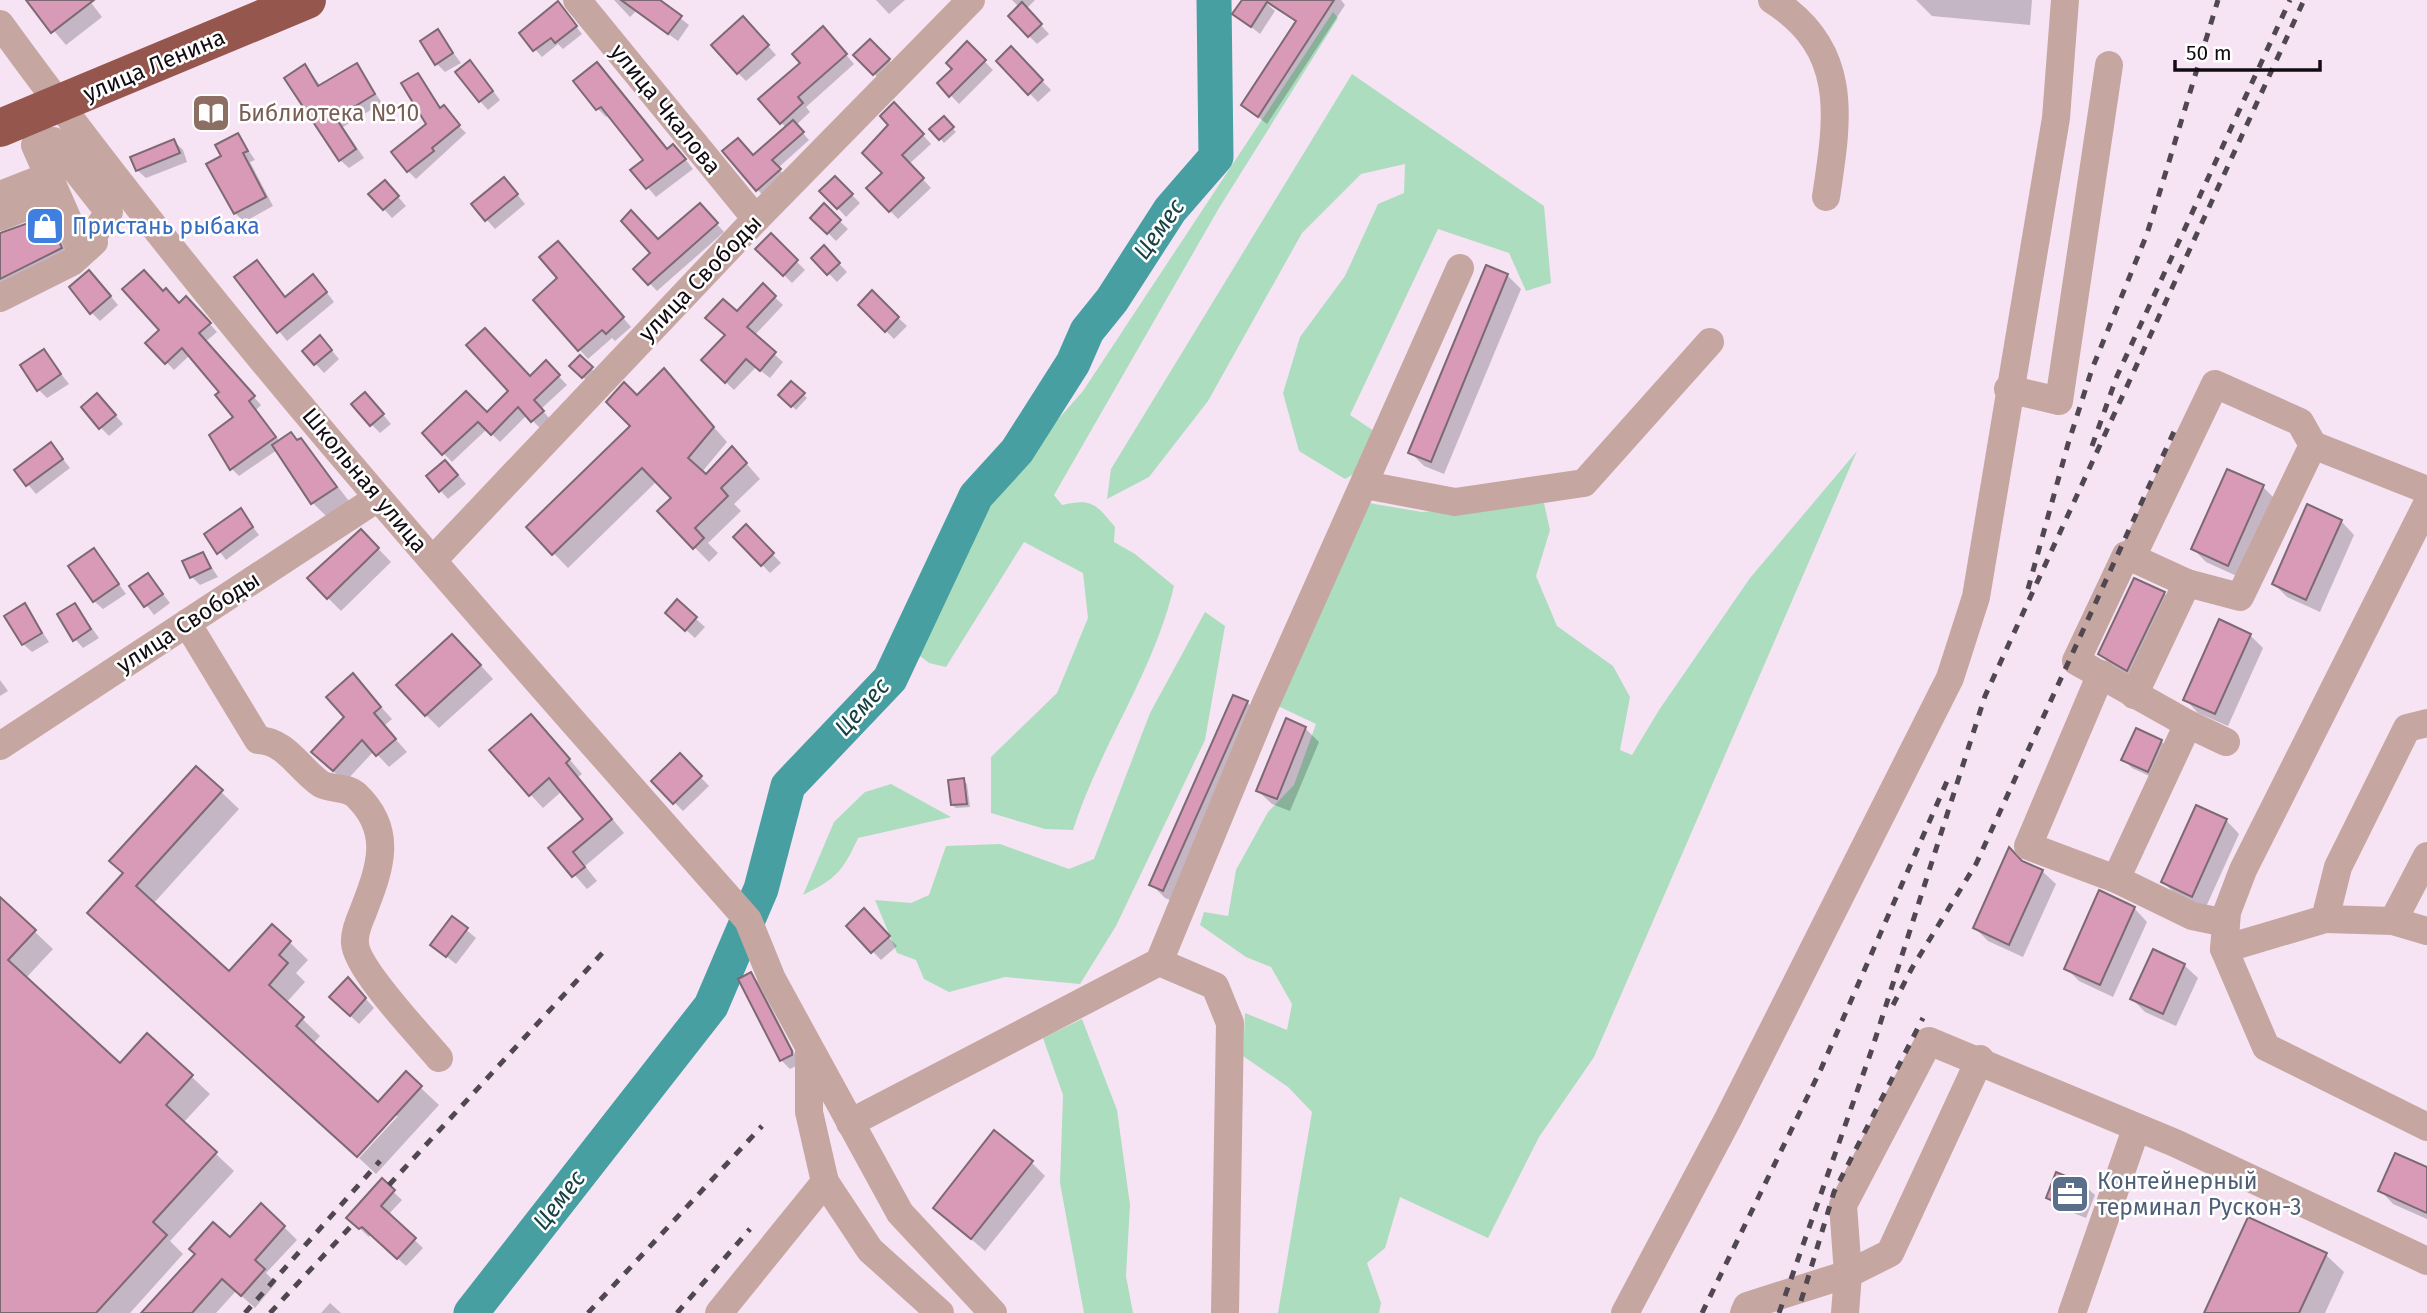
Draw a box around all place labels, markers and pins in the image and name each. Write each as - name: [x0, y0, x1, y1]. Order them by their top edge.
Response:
- library icon: Библиотека №10: [190, 92, 232, 134]
- place label: Библиотека №10: [238, 99, 419, 127]
- shop icon: Пристань рыбака: [24, 205, 66, 247]
- place label: Пристань рыбака: [72, 212, 260, 240]
- place label: Контейнерный терминал Рускон-3: [2097, 1167, 2301, 1221]
- office icon: Контейнерный терминал Рускон-3: [2049, 1173, 2091, 1215]

